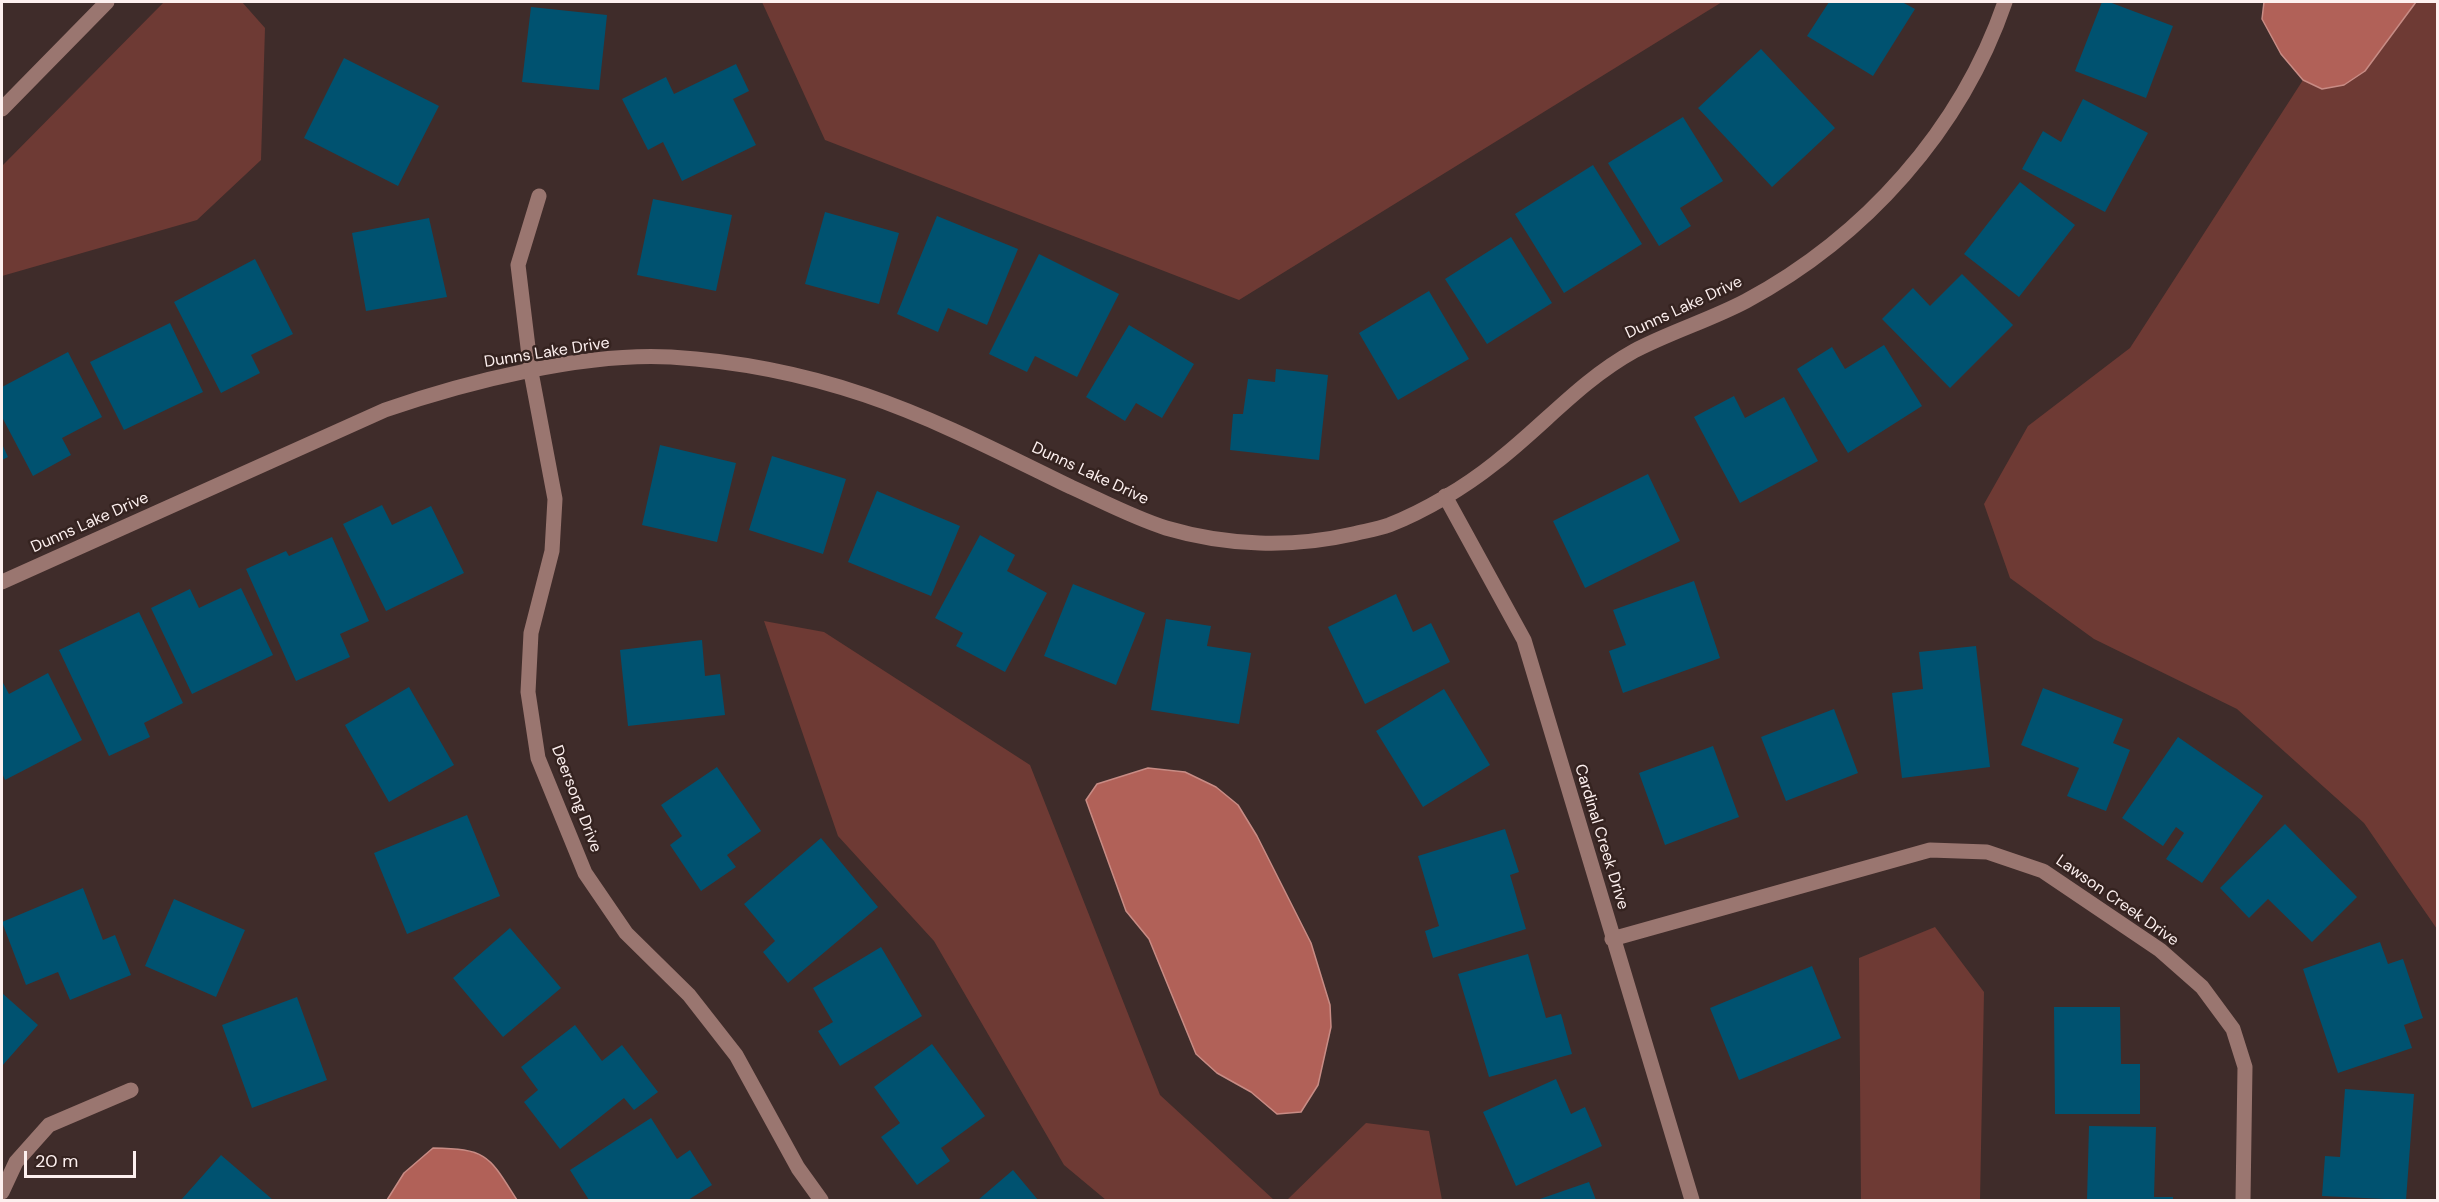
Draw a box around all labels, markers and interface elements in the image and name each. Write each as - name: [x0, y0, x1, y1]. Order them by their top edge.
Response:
- street label: Dunns Lake Drive: [1623, 273, 1745, 343]
- street label: Dunns Lake Drive: [483, 334, 611, 372]
- street label: Dunns Lake Drive: [1029, 439, 1151, 509]
- street label: Dunns Lake Drive: [28, 488, 152, 558]
- street label: Deersong Drive: [547, 743, 605, 855]
- street label: Cardinal Creek Drive: [1570, 762, 1632, 912]
- street label: Lawson Creek Drive: [2052, 851, 2182, 951]
- scale bar: [27, 1139, 140, 1177]
- text: 20 m: [35, 1149, 78, 1173]

